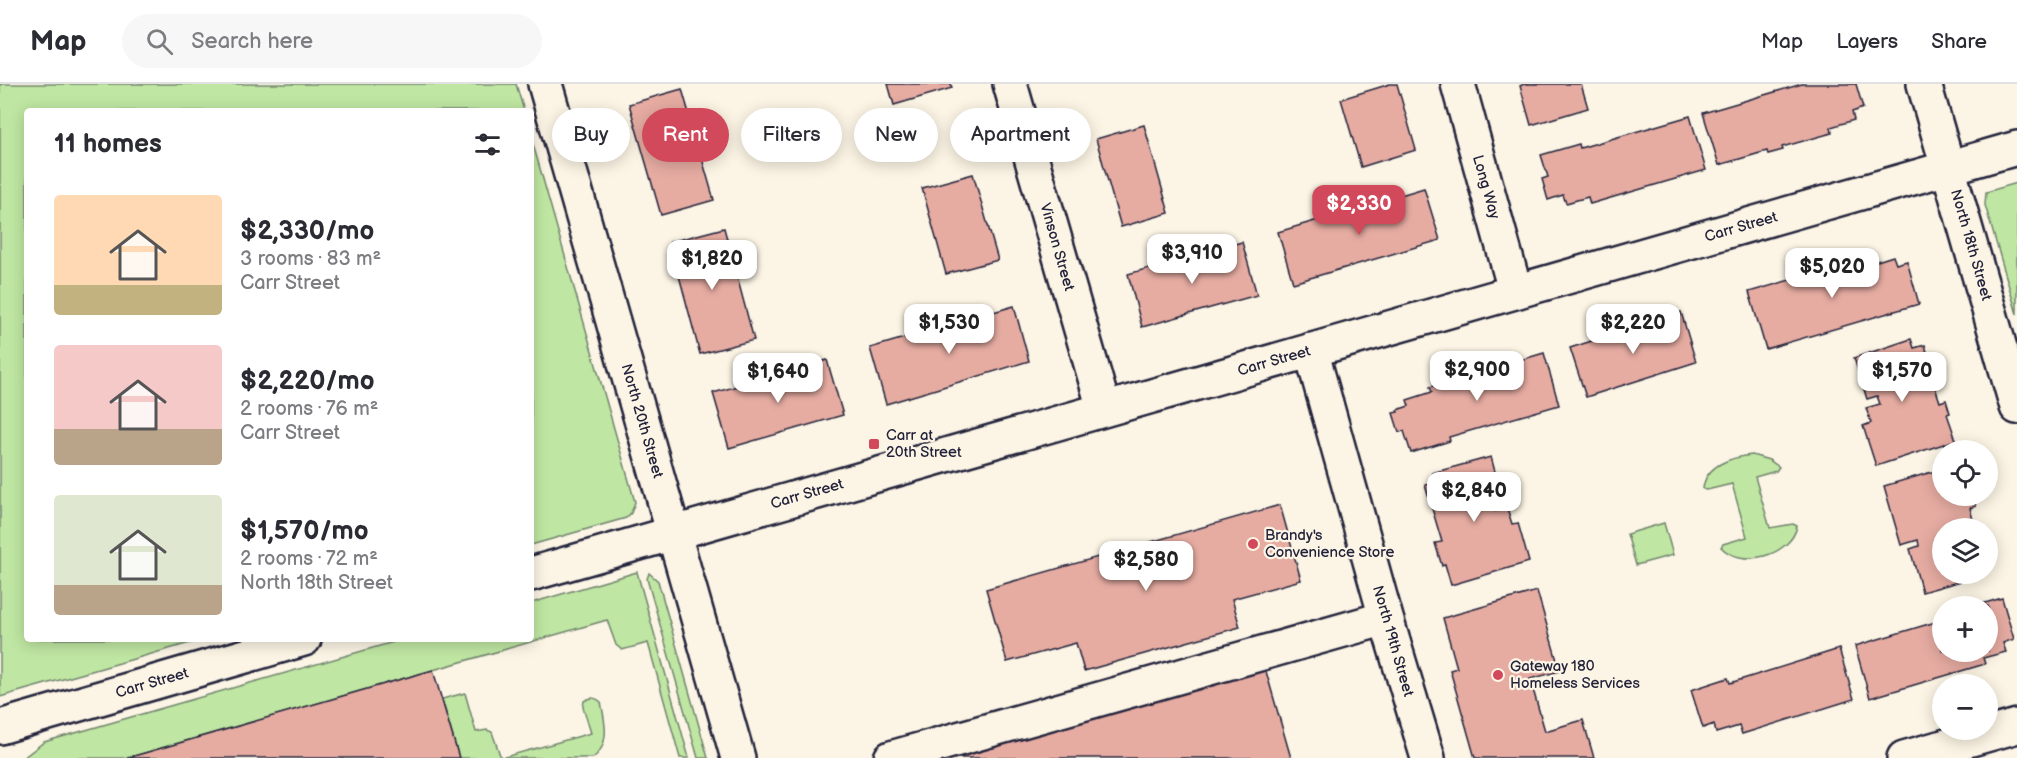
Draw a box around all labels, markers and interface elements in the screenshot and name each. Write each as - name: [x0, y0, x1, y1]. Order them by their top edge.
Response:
- search box: [122, 14, 542, 68]
- text: Map: [30, 25, 86, 58]
- icon: search: [143, 25, 176, 58]
- text: Search here: [191, 28, 313, 55]
- text: Map: [1761, 29, 1803, 54]
- text: Layers: [1836, 29, 1898, 54]
- text: Share: [1931, 29, 1987, 54]
- chip: Buy: [552, 108, 630, 162]
- chip: Rent: [642, 108, 729, 162]
- chip: Filters: [741, 108, 842, 162]
- chip: New: [854, 108, 938, 162]
- chip: Apartment: [950, 108, 1091, 162]
- icon: filters: [471, 128, 504, 161]
- text: 11 homes: [54, 129, 162, 160]
- street label: Long Way: [1468, 153, 1504, 221]
- pin: $2,330: [1310, 185, 1408, 236]
- street label: North 18th Street: [1946, 187, 1996, 303]
- text: $2,330: [1326, 192, 1392, 216]
- street label: Vinson Street: [1035, 201, 1079, 294]
- street label: Carr Street: [1702, 207, 1780, 246]
- text: $2,330/mo: [240, 216, 374, 247]
- icon: home: [102, 219, 174, 291]
- pin: $3,910: [1143, 234, 1241, 285]
- pin: $1,820: [663, 240, 761, 291]
- text: $3,910: [1161, 241, 1223, 265]
- text: 3 rooms · 83 m²: [240, 247, 381, 271]
- text: $1,820: [681, 247, 743, 271]
- pin: $5,020: [1783, 248, 1881, 299]
- text: $5,020: [1799, 255, 1865, 279]
- text: Carr Street: [240, 271, 340, 295]
- pin: $1,530: [900, 304, 998, 355]
- pin: $2,220: [1584, 304, 1682, 355]
- text: $1,530: [918, 311, 980, 335]
- text: $2,220: [1600, 311, 1666, 335]
- street label: Carr Street: [1235, 341, 1313, 380]
- pin: $2,900: [1428, 351, 1526, 402]
- pin: $1,570: [1853, 352, 1951, 403]
- pin: $1,640: [729, 353, 827, 404]
- text: $2,900: [1444, 358, 1510, 382]
- text: $1,570: [1871, 359, 1933, 383]
- text: $1,640: [747, 360, 809, 384]
- street label: North 20th Street: [617, 362, 667, 481]
- text: $2,220/mo: [240, 366, 375, 397]
- icon: home: [102, 369, 174, 441]
- text: 2 rooms · 76 m²: [240, 397, 378, 421]
- text: Carr Street: [240, 421, 340, 445]
- place label: Carr at 20th Street: [886, 426, 962, 462]
- marker: Carr at 20th Street: [867, 437, 881, 451]
- map controls: [1932, 440, 1998, 740]
- button: locate: [1932, 440, 1998, 506]
- pin: $2,840: [1425, 472, 1523, 523]
- street label: Carr Street: [768, 474, 846, 513]
- text: $2,840: [1441, 479, 1507, 503]
- text: $1,570/mo: [240, 516, 369, 547]
- button: layers: [1932, 518, 1998, 584]
- icon: home: [102, 519, 174, 591]
- place label: Brandy's Convenience Store: [1265, 526, 1394, 562]
- marker: Brandy's Convenience Store: [1246, 537, 1260, 551]
- pin: $2,580: [1097, 541, 1195, 592]
- text: 2 rooms · 72 m²: [240, 547, 378, 571]
- text: $2,580: [1113, 548, 1179, 572]
- text: North 18th Street: [240, 571, 393, 595]
- street label: North 19th Street: [1368, 583, 1418, 699]
- button: +: [1932, 596, 1998, 662]
- place label: Gateway 180 Homeless Services: [1510, 657, 1640, 693]
- street label: Carr Street: [113, 663, 191, 702]
- marker: Gateway 180 Homeless Services: [1491, 668, 1505, 682]
- button: −: [1932, 674, 1998, 740]

